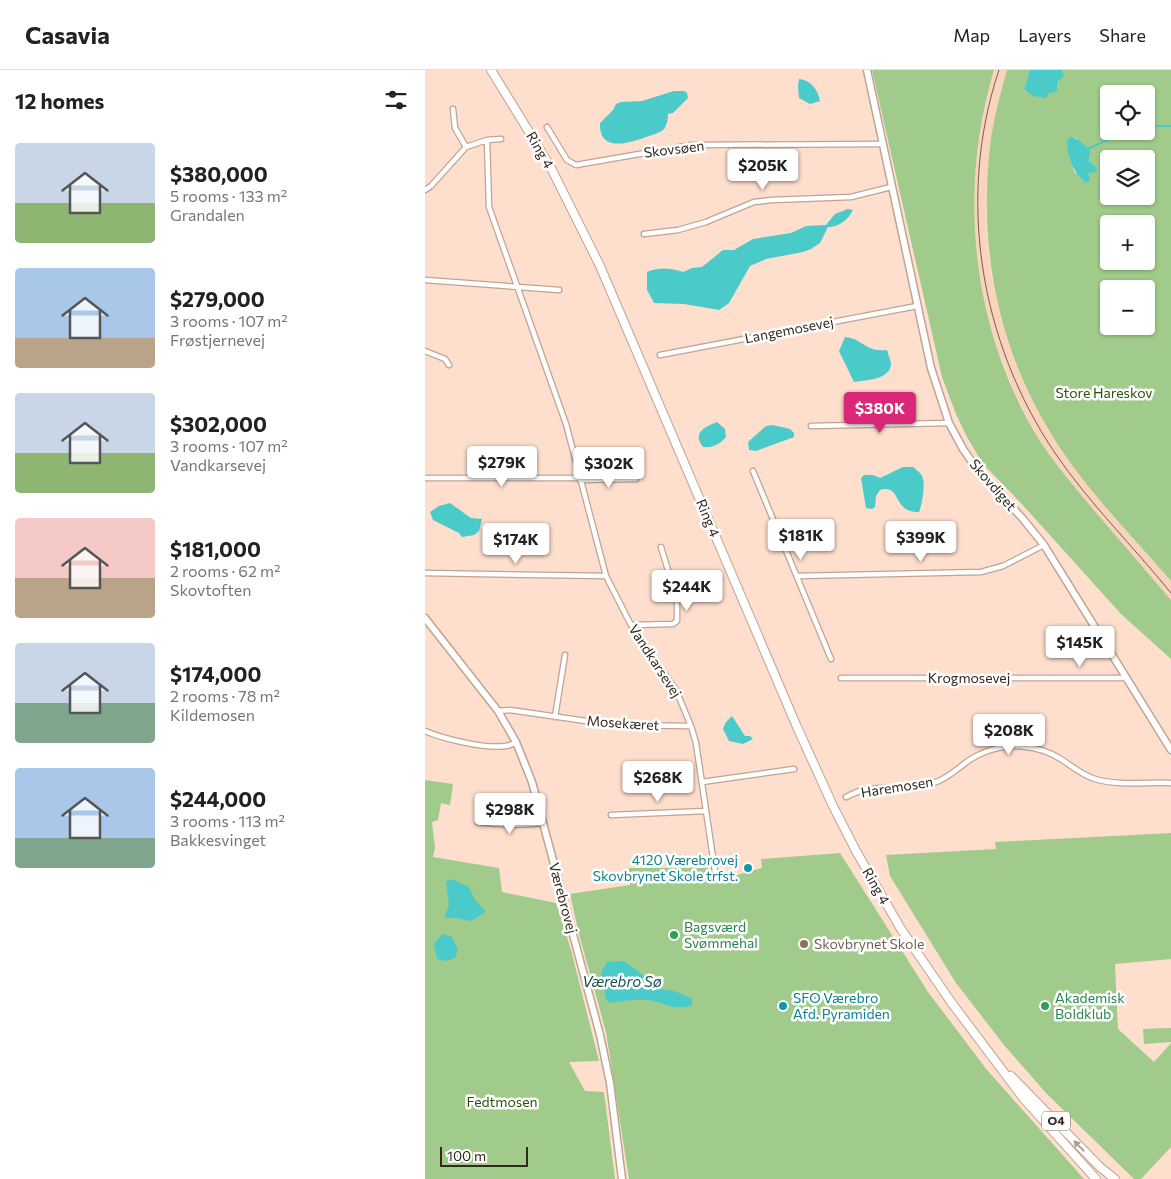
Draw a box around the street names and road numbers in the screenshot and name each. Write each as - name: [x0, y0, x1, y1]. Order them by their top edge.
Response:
- street label: Ring 4: [523, 128, 558, 172]
- street label: Skovsøen: [643, 136, 705, 161]
- street label: Langemosevej: [743, 313, 835, 346]
- street label: Skovdiget: [966, 455, 1021, 514]
- street label: Ring 4: [693, 496, 724, 540]
- street label: Vandkarsevej: [625, 621, 685, 701]
- street label: Krogmosevej: [928, 669, 1010, 686]
- street label: Mosekæret: [586, 711, 660, 734]
- street label: Haremosen: [860, 772, 934, 801]
- street label: Værebrovej: [546, 861, 581, 935]
- street label: Ring 4: [859, 864, 894, 908]
- road number: O4: [1042, 1112, 1070, 1130]

